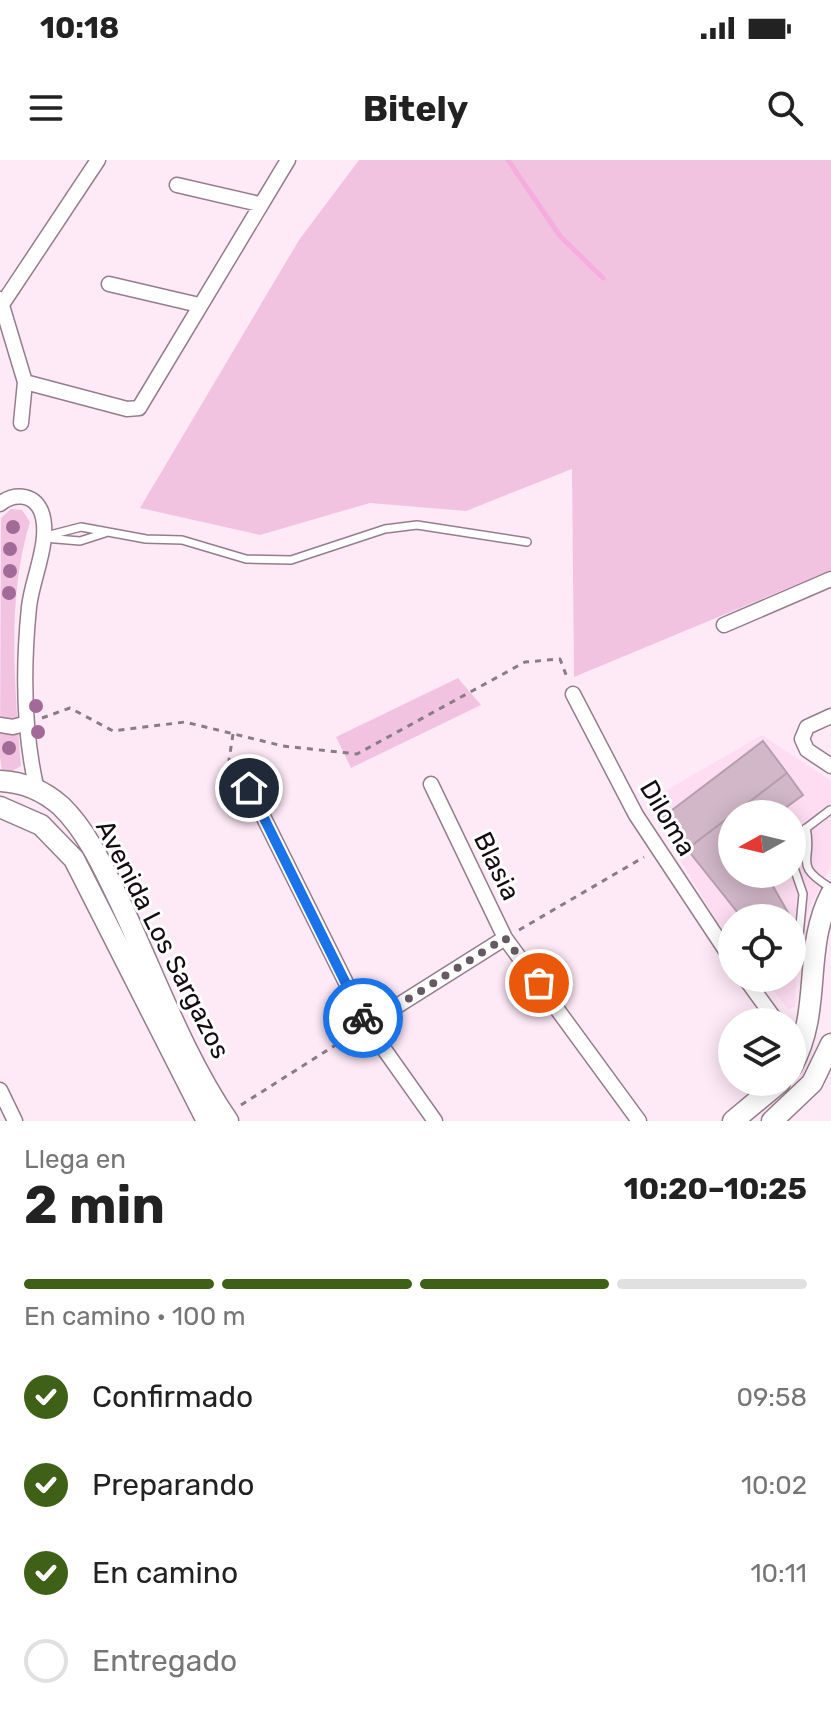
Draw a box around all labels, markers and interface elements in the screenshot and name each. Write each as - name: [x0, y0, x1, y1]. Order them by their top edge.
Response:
- text: 10:18: [40, 10, 119, 46]
- icon: menu: [24, 86, 68, 130]
- icon: search: [763, 86, 807, 130]
- text: Bitely: [363, 87, 468, 130]
- pin: [215, 754, 283, 822]
- icon: home: [227, 766, 271, 810]
- street label: Diloma: [633, 775, 702, 862]
- north arrow: [718, 800, 806, 888]
- map controls: [718, 800, 806, 1096]
- street label: Avenida Los Sargazos: [89, 815, 236, 1064]
- street label: Blasia: [467, 827, 526, 905]
- button: locate: [718, 904, 806, 992]
- pin: [505, 949, 573, 1017]
- icon: bag: [517, 961, 561, 1005]
- courier: [323, 978, 403, 1058]
- icon: bike: [341, 996, 385, 1040]
- button: layers: [718, 1008, 806, 1096]
- text: Llega en: [24, 1144, 126, 1175]
- text: 10:20–10:25: [624, 1171, 807, 1207]
- text: 2 min: [24, 1174, 165, 1236]
- text: En camino · 100 m: [24, 1301, 246, 1332]
- icon: check: [24, 1375, 68, 1419]
- text: Confirmado: [92, 1379, 253, 1415]
- text: 09:58: [736, 1382, 807, 1413]
- icon: check: [24, 1463, 68, 1507]
- text: Preparando: [92, 1467, 255, 1503]
- text: 10:02: [741, 1470, 807, 1501]
- icon: check: [24, 1551, 68, 1595]
- text: En camino: [92, 1555, 238, 1591]
- text: 10:11: [750, 1558, 807, 1589]
- text: Entregado: [92, 1643, 237, 1679]

